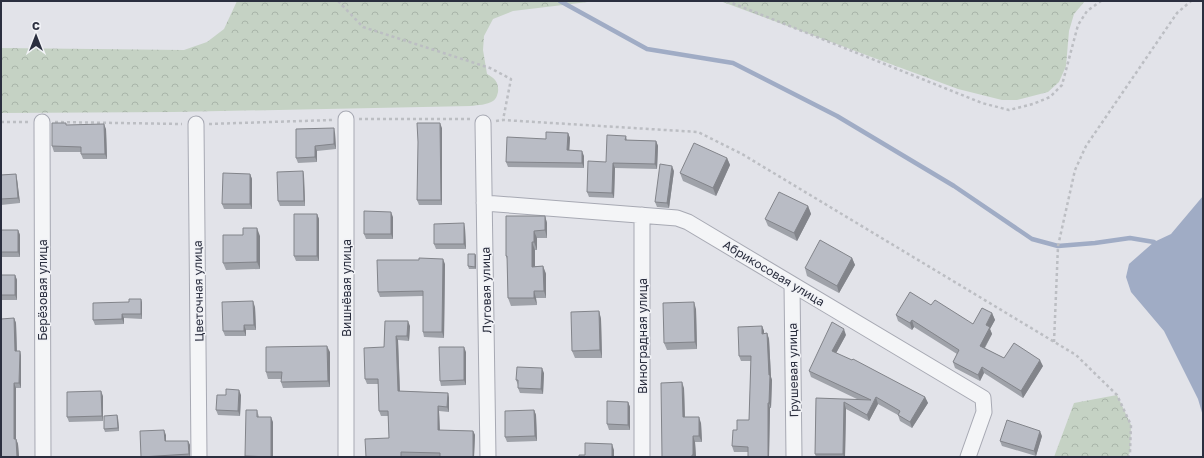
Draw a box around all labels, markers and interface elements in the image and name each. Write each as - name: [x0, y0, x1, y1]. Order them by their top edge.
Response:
- north arrow: [16, 16, 56, 56]
- text: С: [32, 19, 40, 32]
- street label: Абрикосовая улица: [720, 237, 828, 309]
- street label: Берёзовая улица: [35, 239, 50, 341]
- street label: Вишнёвая улица: [339, 239, 354, 337]
- street label: Цветочная улица: [190, 240, 206, 342]
- street label: Луговая улица: [478, 247, 494, 333]
- street label: Виноградная улица: [635, 278, 650, 394]
- street label: Грушевая улица: [785, 323, 801, 417]

